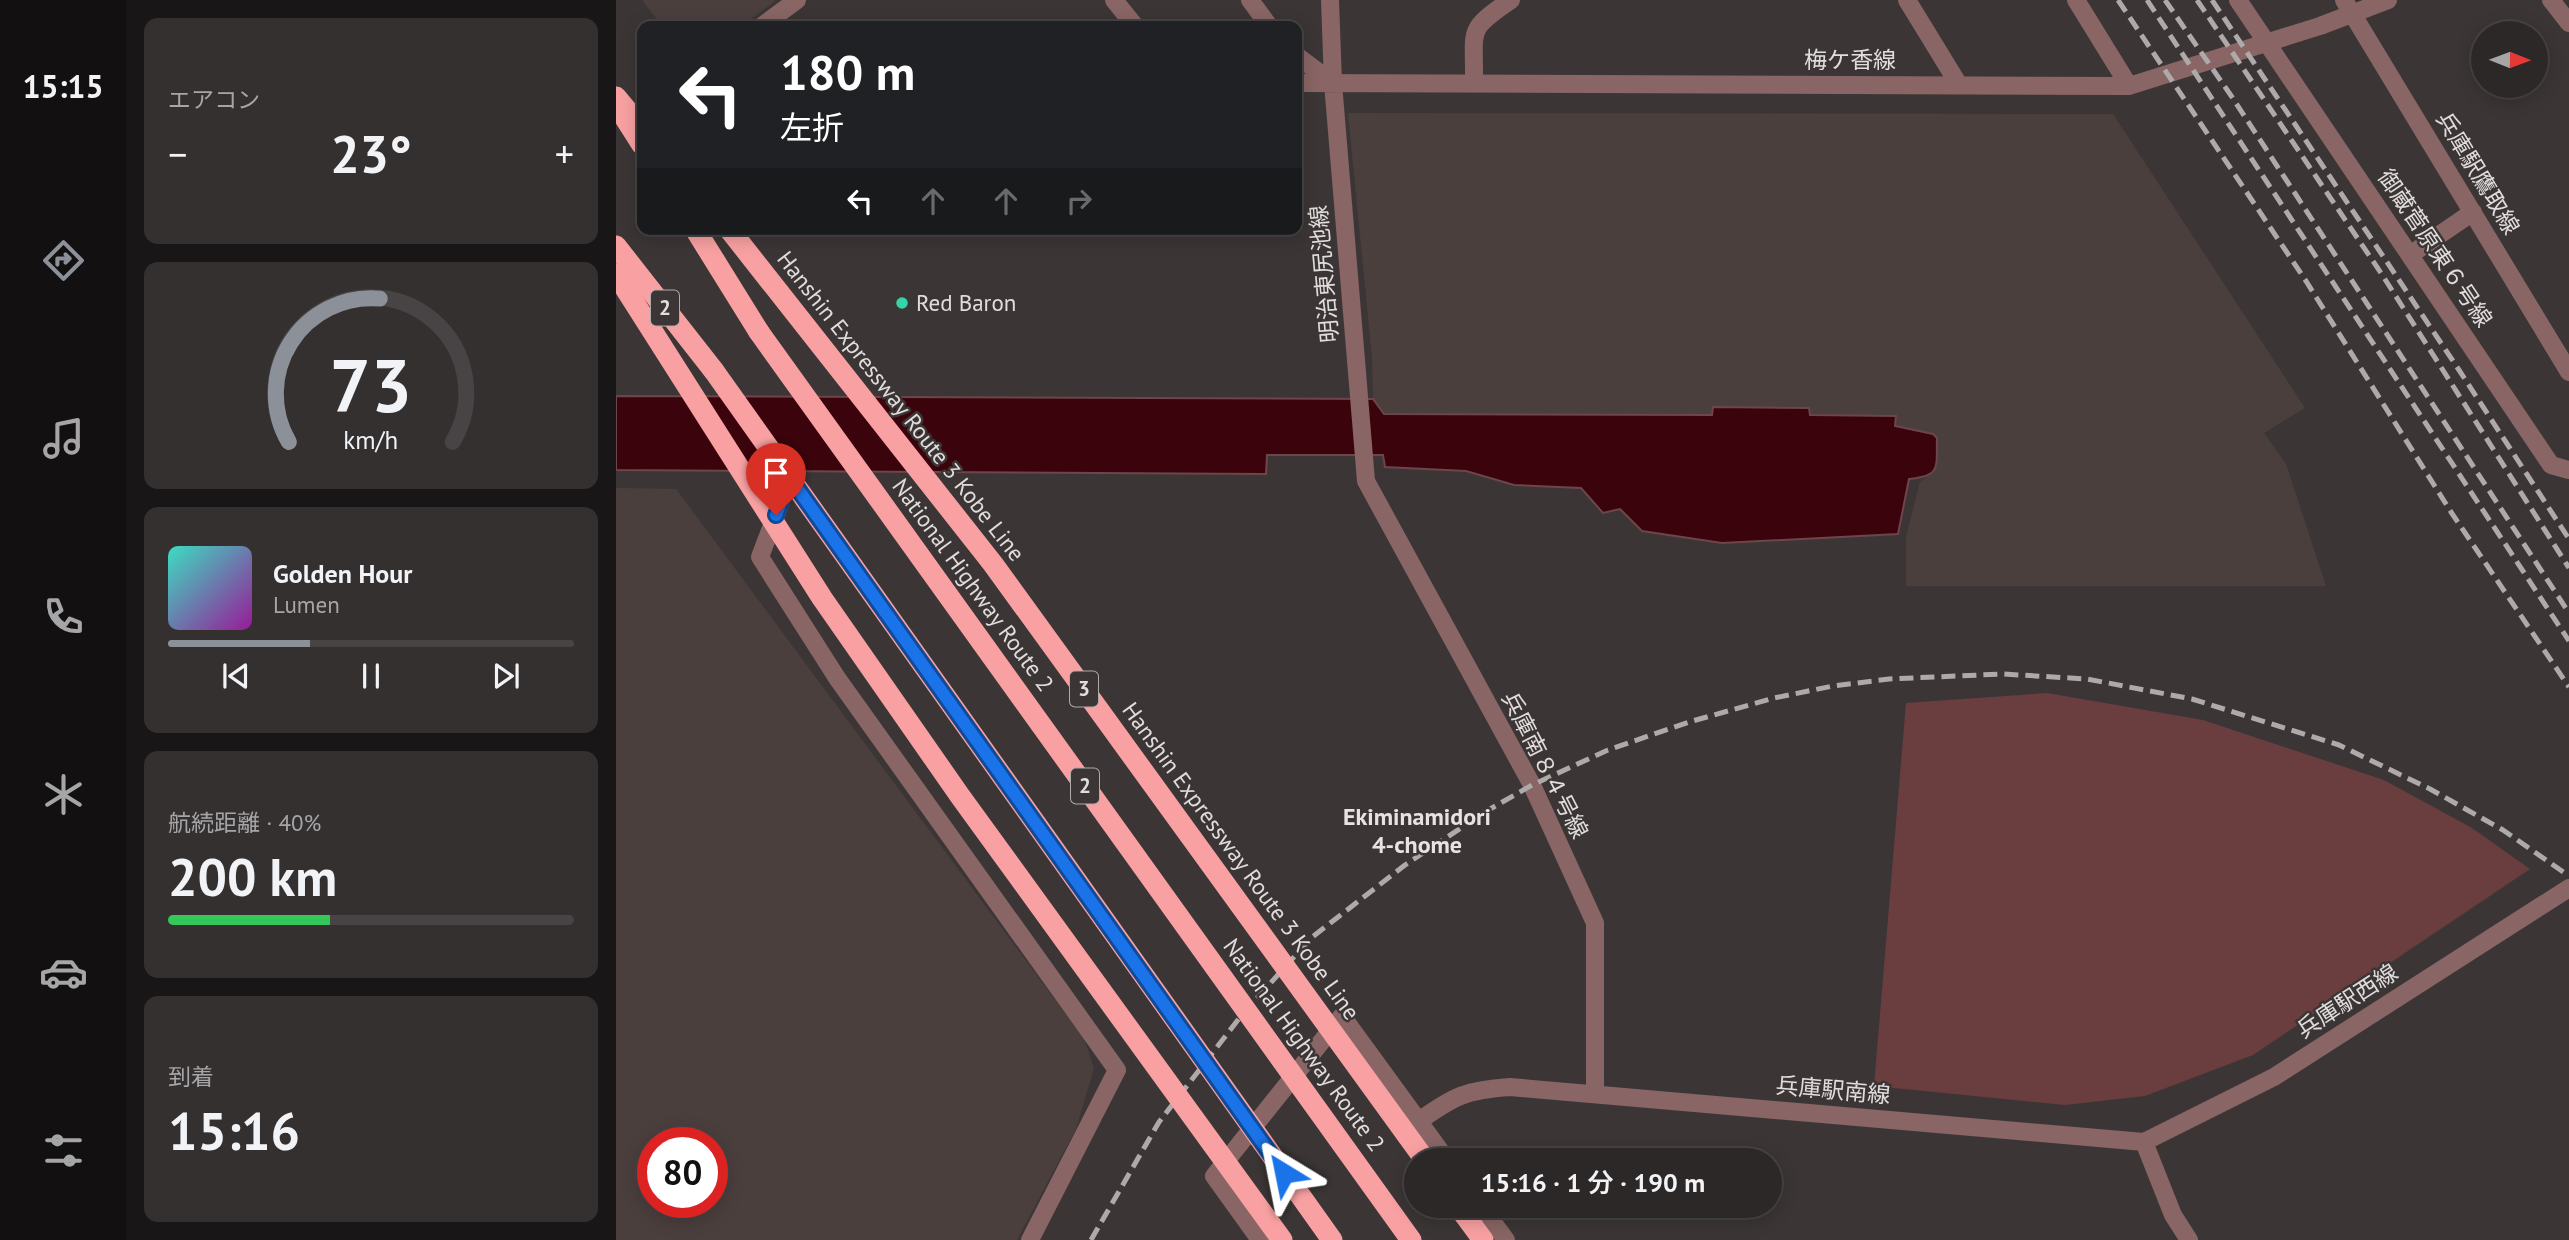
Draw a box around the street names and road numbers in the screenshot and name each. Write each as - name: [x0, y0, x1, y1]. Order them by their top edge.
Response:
- street label: 梅ケ香線: [1804, 45, 1896, 74]
- street label: 兵庫駅鷹取線: [2430, 106, 2526, 239]
- street label: 御蔵菅原東６号線: [2372, 163, 2499, 332]
- street label: 明治東尻池線: [1303, 204, 1344, 344]
- street label: Hanshin Expressway Route 3 Kobe Line: [771, 245, 1032, 567]
- road number: 2: [651, 290, 679, 326]
- street label: National Highway Route 2: [886, 473, 1060, 697]
- road number: 3: [1070, 672, 1098, 706]
- street label: 兵庫南８４号線: [1496, 686, 1595, 843]
- street label: Hanshin Expressway Route 3 Kobe Line: [1116, 696, 1366, 1025]
- road number: 2: [1071, 768, 1099, 804]
- street label: National Highway Route 2: [1217, 933, 1391, 1157]
- street label: 兵庫駅西線: [2291, 957, 2403, 1044]
- street label: 兵庫駅南線: [1774, 1070, 1892, 1109]

